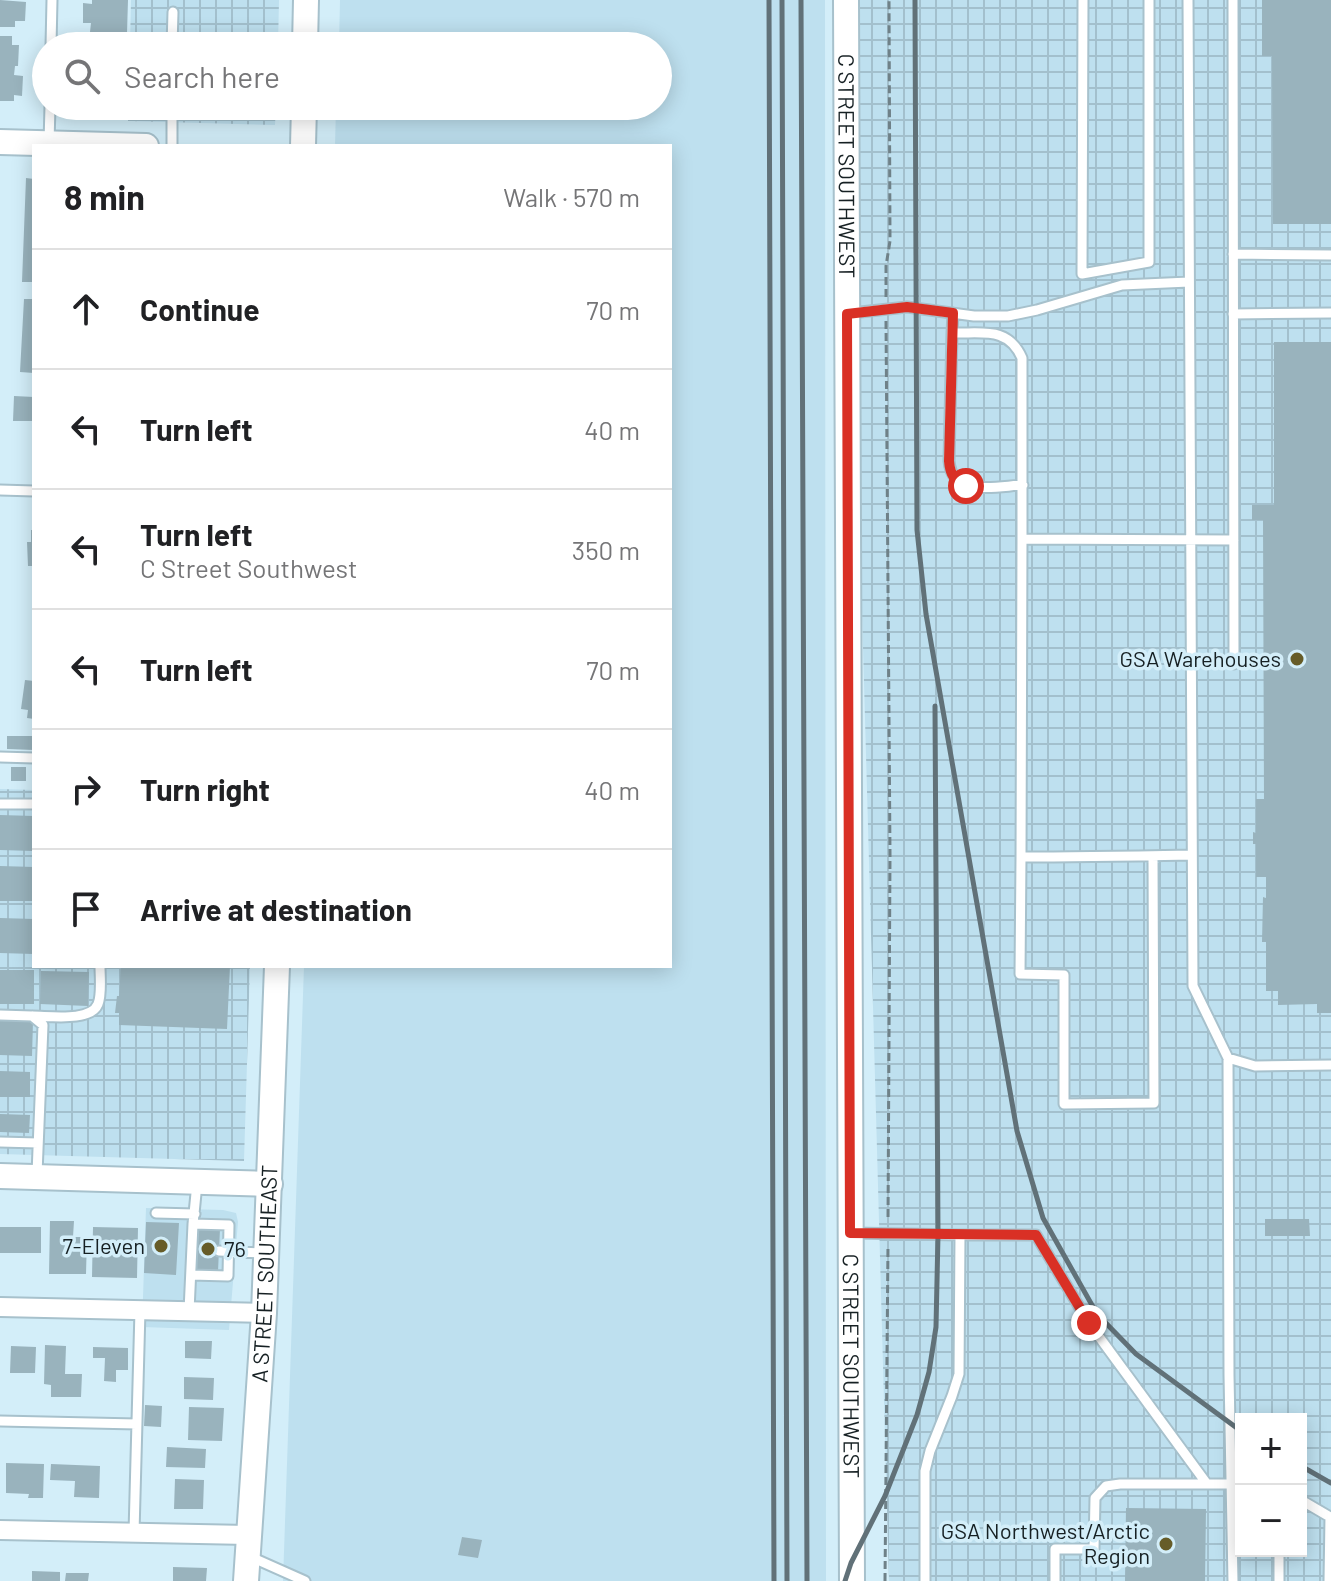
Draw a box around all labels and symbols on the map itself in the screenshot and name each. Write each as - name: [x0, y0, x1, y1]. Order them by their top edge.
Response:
- street label: C STREET SOUTHWEST: [834, 54, 861, 278]
- route start: [948, 468, 984, 504]
- place label: GSA Warehouses: [1120, 645, 1281, 671]
- marker: GSA Warehouses: [1288, 650, 1306, 668]
- street label: A STREET SOUTHEAST: [245, 1164, 282, 1383]
- place label: 7-Eleven: [62, 1232, 145, 1258]
- place label: 76: [224, 1235, 246, 1261]
- marker: 7-Eleven: [152, 1237, 170, 1255]
- marker: 76: [199, 1240, 217, 1258]
- street label: C STREET SOUTHWEST: [839, 1254, 866, 1478]
- route end: [1071, 1305, 1107, 1341]
- place label: GSA Northwest/Arctic Region: [941, 1517, 1150, 1568]
- marker: GSA Northwest/Arctic Region: [1157, 1535, 1175, 1553]

